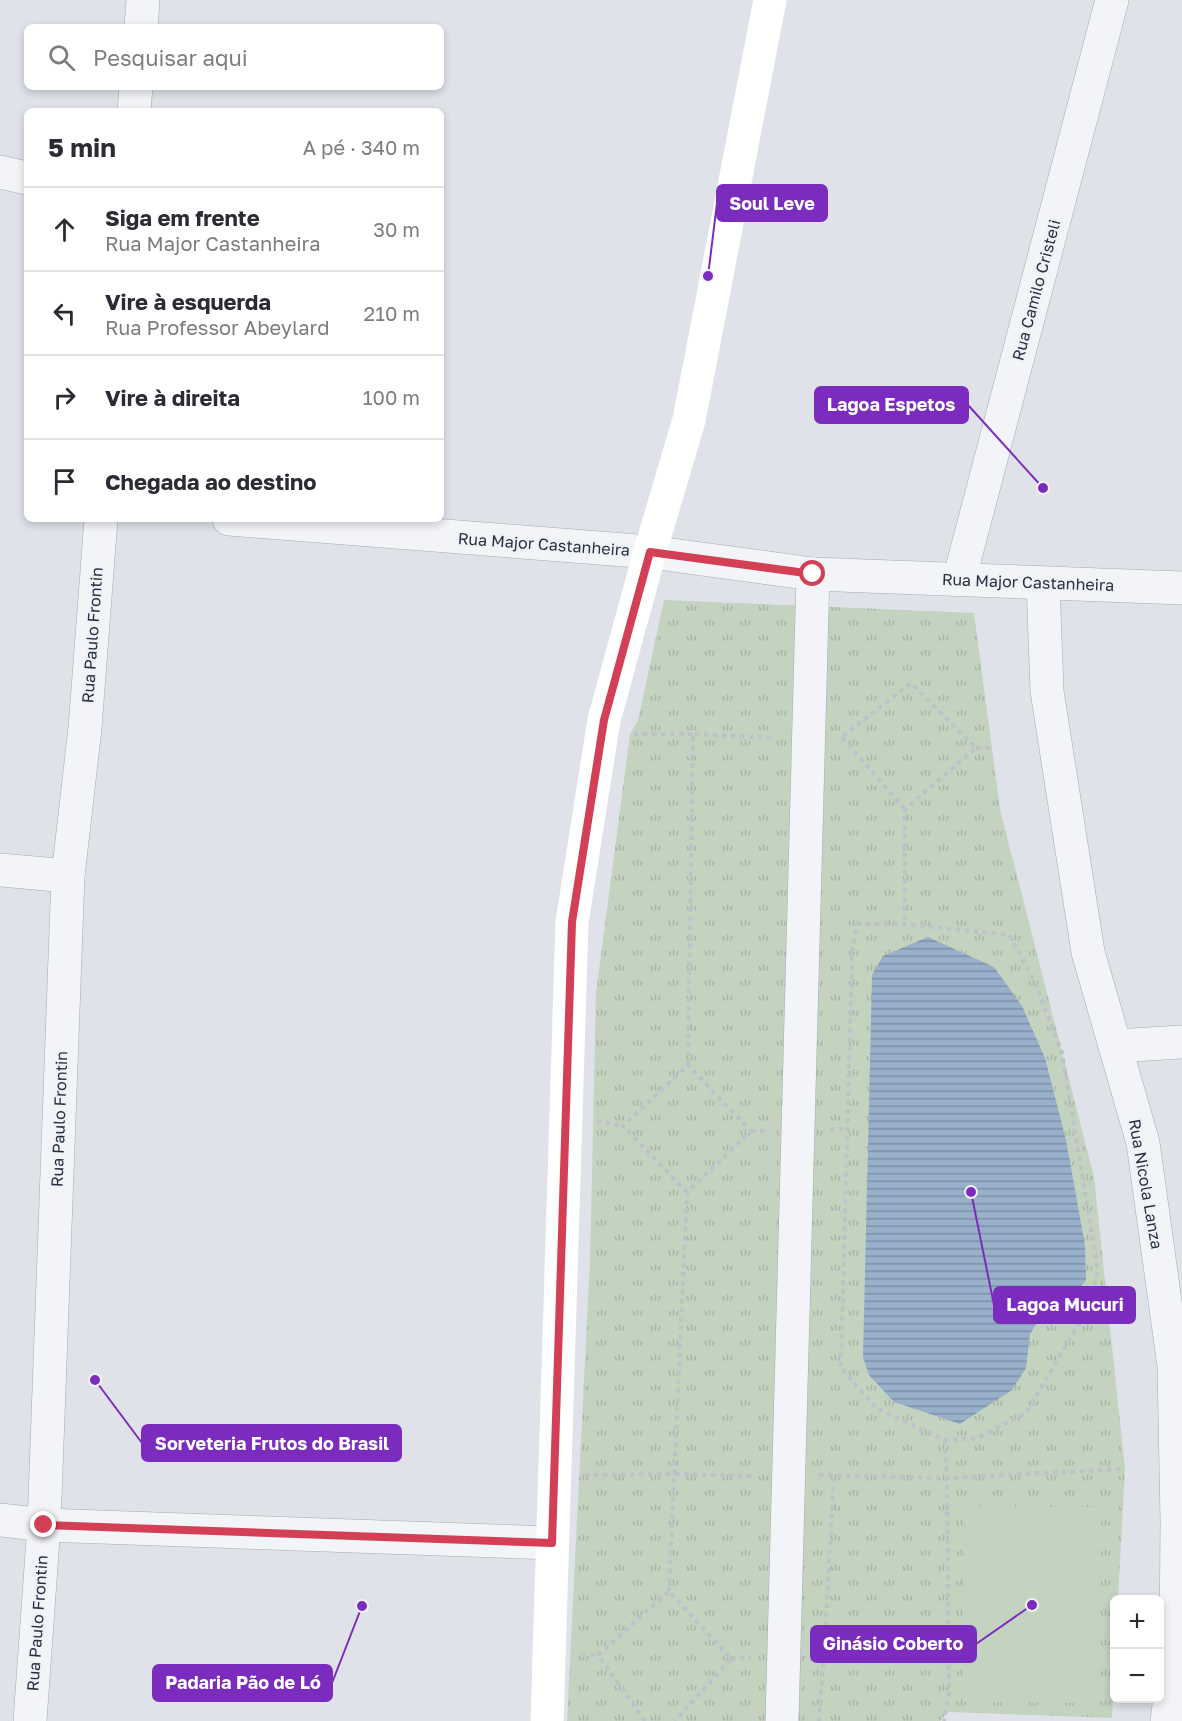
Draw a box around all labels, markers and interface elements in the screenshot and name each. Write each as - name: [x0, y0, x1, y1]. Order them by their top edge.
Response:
- search box: [24, 24, 444, 90]
- icon: search: [45, 41, 78, 74]
- text: Pesquisar aqui: [93, 44, 248, 71]
- text: 5 min: [48, 132, 116, 163]
- text: A pé · 340 m: [303, 135, 420, 159]
- callout: Soul Leve: [717, 185, 827, 221]
- text: Soul Leve: [729, 192, 815, 214]
- text: Siga em frente: [105, 204, 260, 231]
- icon: ahead: [48, 213, 81, 246]
- text: 30 m: [373, 217, 420, 241]
- street label: Rua Camilo Cristeli: [1008, 217, 1064, 363]
- text: Rua Major Castanheira: [105, 231, 321, 255]
- text: Vire à esquerda: [105, 288, 271, 315]
- icon: left: [48, 297, 81, 330]
- text: 210 m: [364, 301, 420, 325]
- text: Rua Professor Abeylard: [105, 315, 330, 339]
- icon: right: [48, 381, 81, 414]
- text: Vire à direita: [105, 384, 240, 411]
- text: 100 m: [363, 385, 420, 409]
- callout: Lagoa Espetos: [815, 387, 968, 423]
- text: Lagoa Espetos: [827, 393, 955, 415]
- icon: arrive: [48, 465, 81, 498]
- text: Chegada ao destino: [105, 468, 317, 495]
- street label: Rua Major Castanheira: [457, 528, 631, 560]
- route start: [799, 560, 825, 586]
- street label: Rua Paulo Frontin: [77, 566, 107, 704]
- street label: Rua Major Castanheira: [941, 569, 1115, 595]
- street label: Rua Paulo Frontin: [47, 1051, 71, 1187]
- street label: Rua Nicola Lanza: [1125, 1117, 1167, 1251]
- callout: Lagoa Mucuri: [994, 1287, 1135, 1323]
- text: Lagoa Mucuri: [1006, 1293, 1124, 1315]
- callout: Sorveteria Frutos do Brasil: [142, 1425, 401, 1461]
- text: Sorveteria Frutos do Brasil: [155, 1432, 389, 1454]
- route end: [30, 1511, 56, 1537]
- street label: Rua Paulo Frontin: [22, 1554, 52, 1692]
- map controls: [1110, 1595, 1164, 1703]
- button: +: [1110, 1595, 1164, 1649]
- callout: Ginásio Coberto: [811, 1626, 976, 1662]
- text: Ginásio Coberto: [823, 1632, 963, 1654]
- button: −: [1110, 1649, 1164, 1703]
- callout: Padaria Pão de Ló: [153, 1665, 332, 1701]
- text: Padaria Pão de Ló: [165, 1671, 321, 1693]

